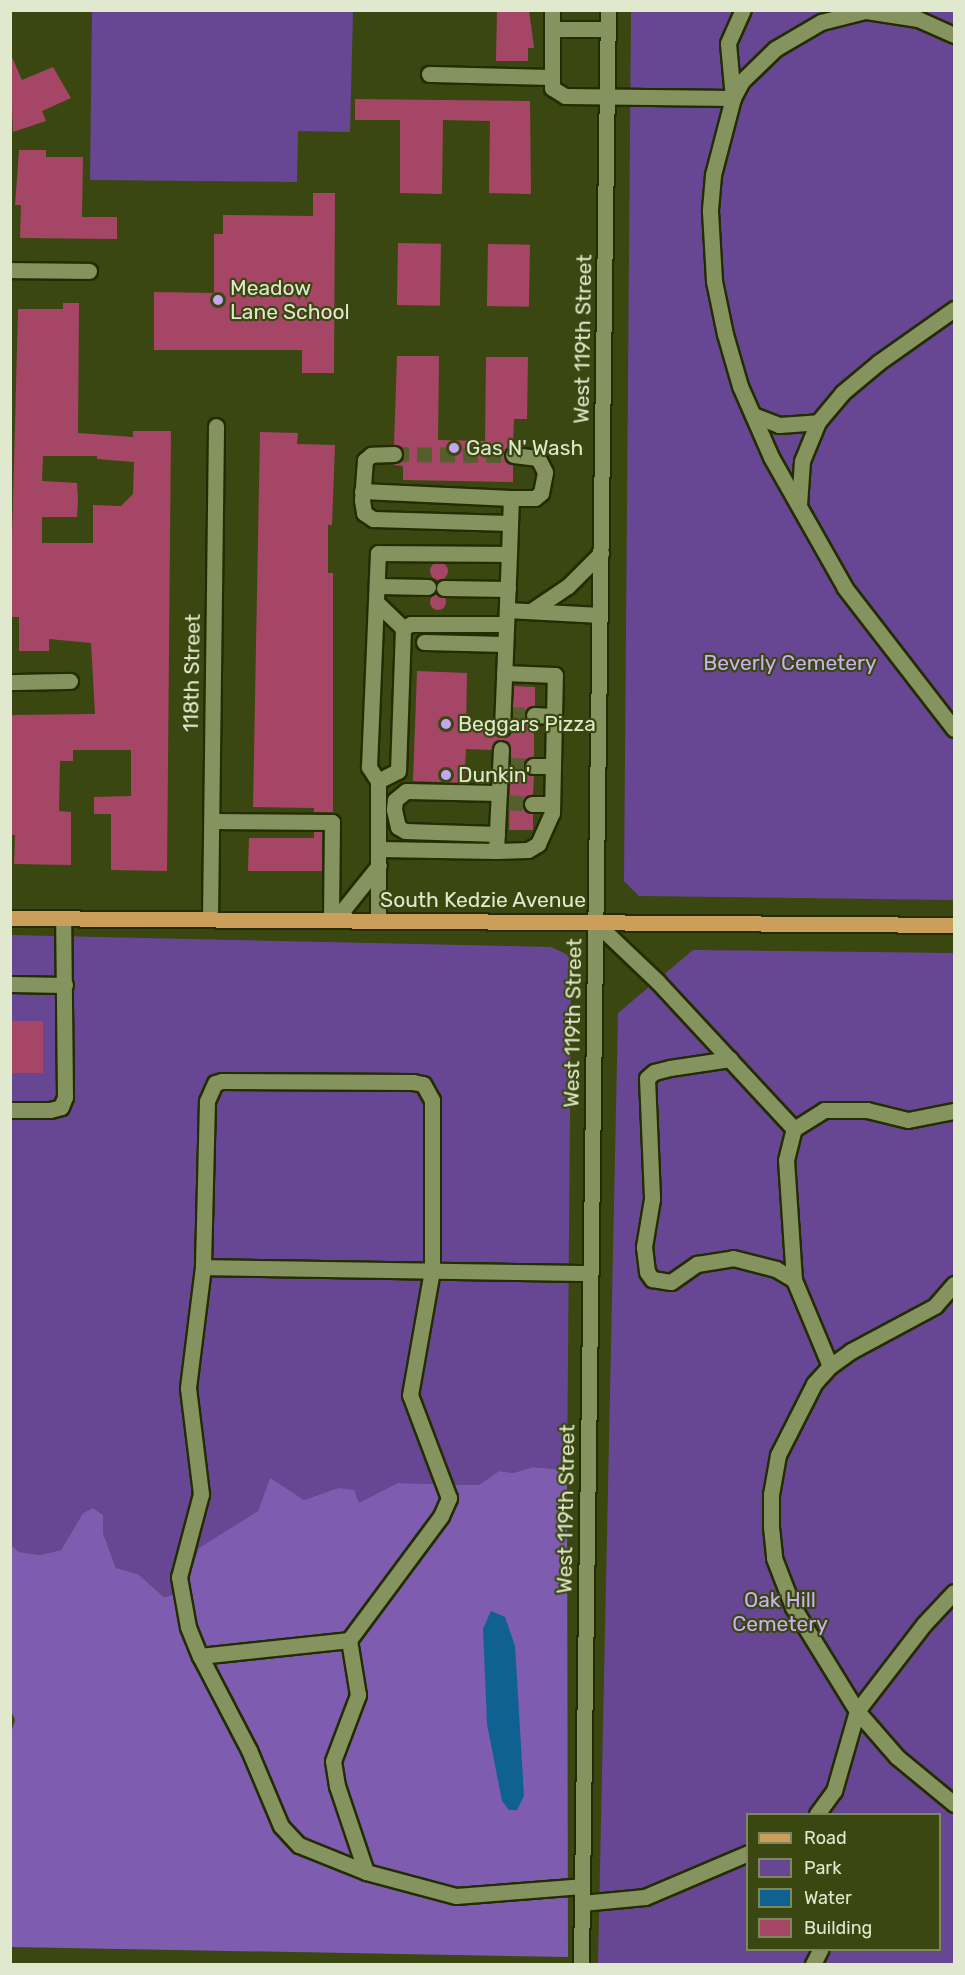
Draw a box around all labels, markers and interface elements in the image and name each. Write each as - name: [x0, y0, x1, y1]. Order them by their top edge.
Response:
- street label: West 119th Street: [569, 254, 597, 424]
- place label: Meadow Lane School: [230, 275, 350, 325]
- marker: Meadow Lane School: [211, 293, 225, 307]
- place label: Gas N' Wash: [466, 435, 584, 461]
- marker: Gas N' Wash: [447, 441, 461, 455]
- street label: 118th Street: [178, 614, 206, 732]
- park label: Beverly Cemetery: [703, 650, 877, 676]
- place label: Beggars Pizza: [458, 711, 596, 737]
- marker: Beggars Pizza: [439, 717, 453, 731]
- place label: Dunkin': [458, 762, 530, 788]
- marker: Dunkin': [439, 768, 453, 782]
- street label: South Kedzie Avenue: [380, 887, 586, 913]
- street label: West 119th Street: [559, 938, 587, 1108]
- street label: West 119th Street: [552, 1424, 580, 1594]
- park label: Oak Hill Cemetery: [732, 1587, 828, 1637]
- legend: [746, 1813, 941, 1951]
- text: Road: [804, 1827, 847, 1849]
- text: Park: [804, 1857, 841, 1879]
- text: Water: [804, 1887, 852, 1909]
- text: Building: [804, 1917, 872, 1939]

